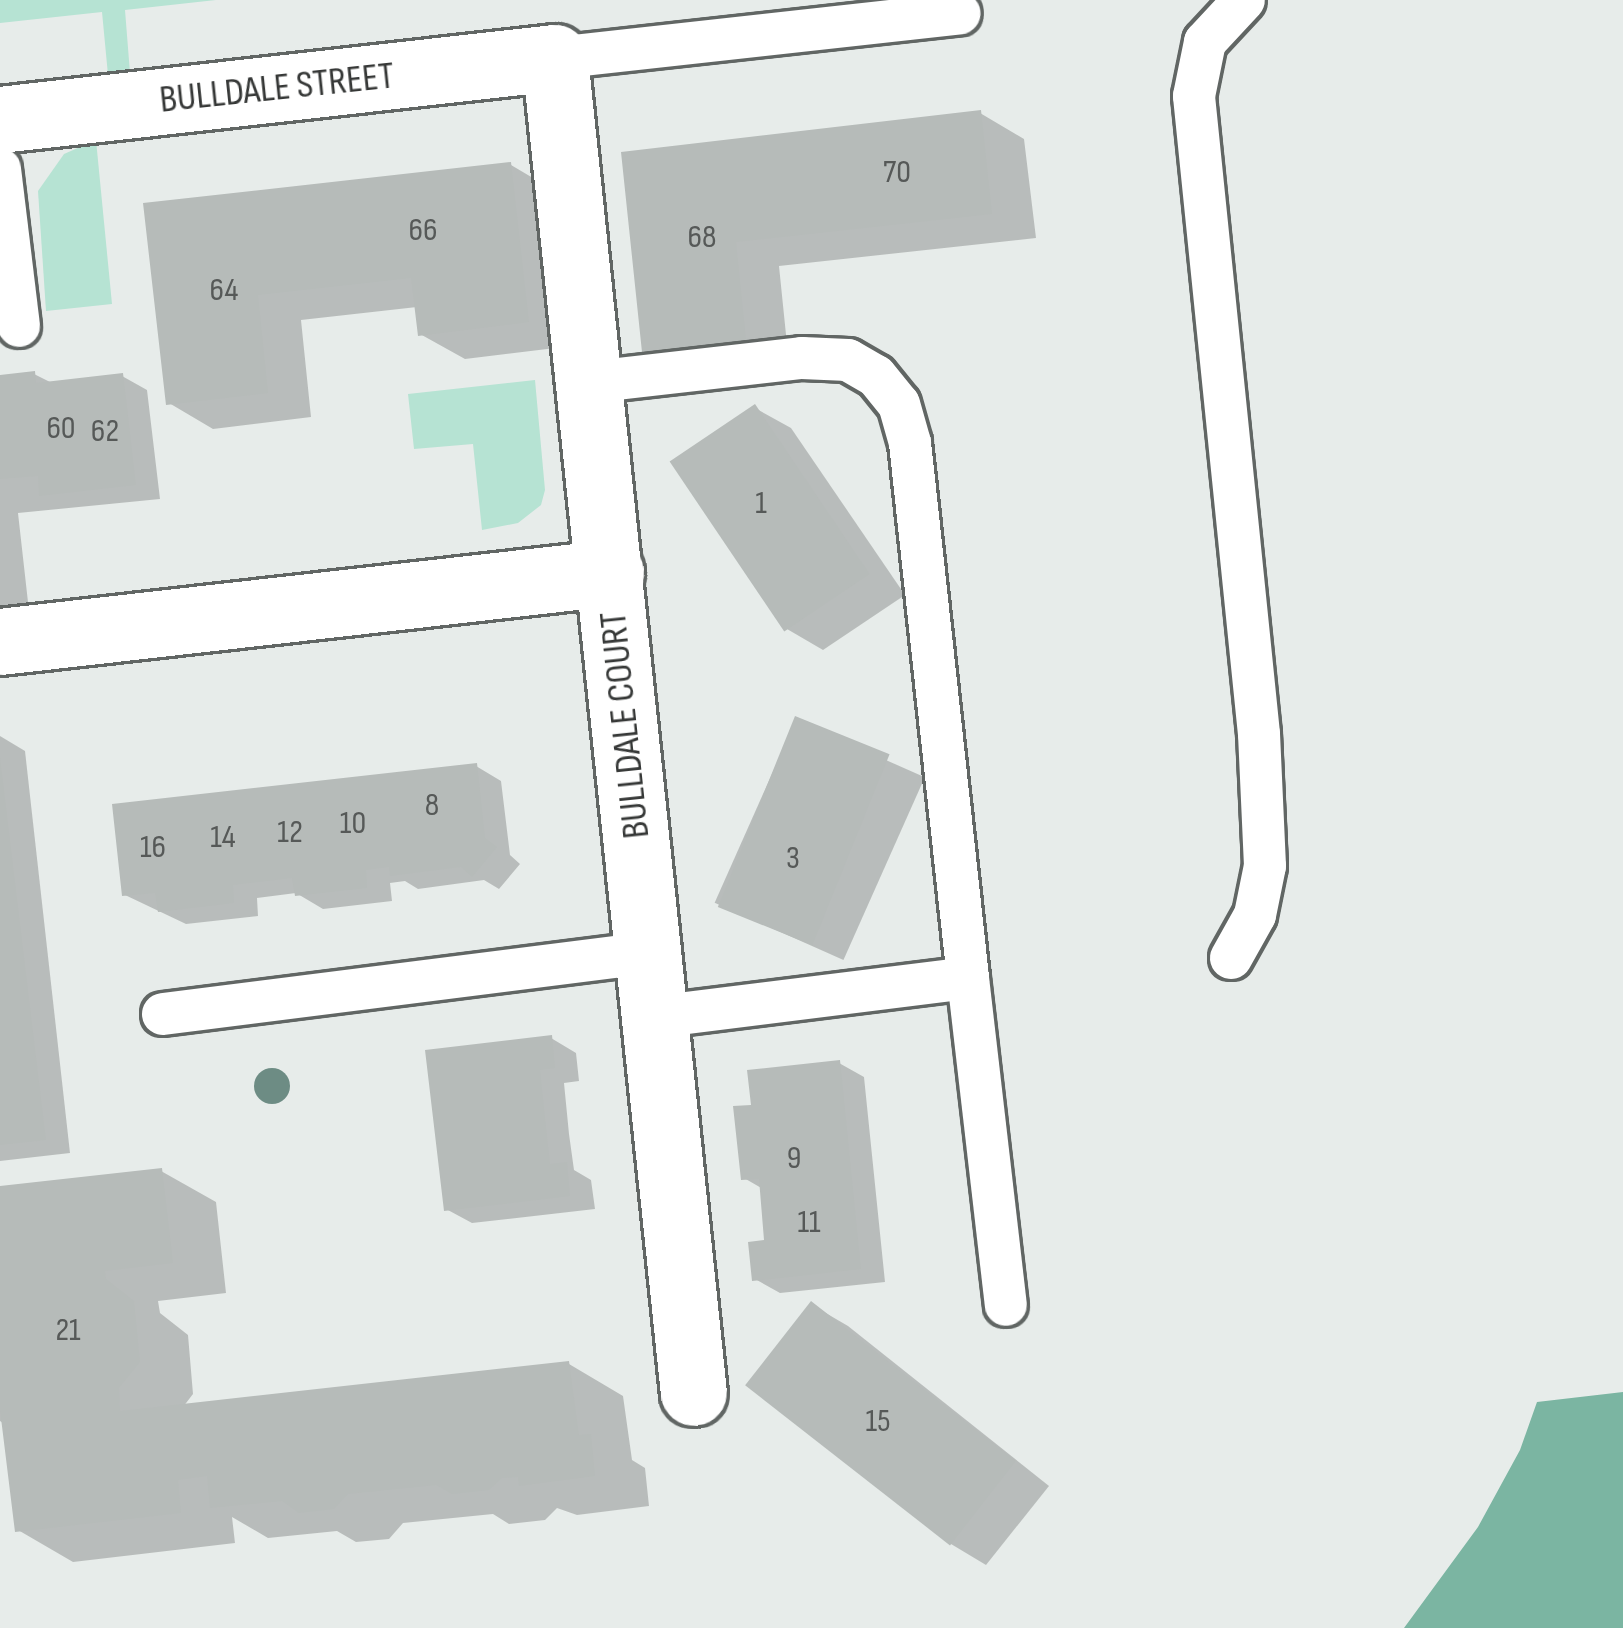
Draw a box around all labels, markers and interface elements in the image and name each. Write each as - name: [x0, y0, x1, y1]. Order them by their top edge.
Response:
- street label: BULLDALE STREET: [157, 53, 397, 125]
- house number: 70: [883, 153, 911, 193]
- house number: 66: [409, 211, 437, 251]
- house number: 68: [688, 218, 716, 258]
- house number: 64: [210, 271, 238, 311]
- house number: 60: [46, 409, 76, 449]
- house number: 62: [91, 412, 119, 452]
- house number: 1: [755, 484, 767, 524]
- street label: BULLDALE COURT: [591, 609, 661, 841]
- house number: 8: [425, 786, 439, 826]
- house number: 10: [340, 804, 366, 844]
- house number: 12: [277, 813, 303, 853]
- house number: 14: [210, 818, 236, 858]
- house number: 16: [140, 828, 166, 868]
- house number: 3: [786, 839, 800, 879]
- house number: 9: [787, 1139, 801, 1179]
- house number: 11: [797, 1203, 821, 1243]
- house number: 21: [55, 1311, 81, 1351]
- house number: 15: [866, 1402, 890, 1442]

